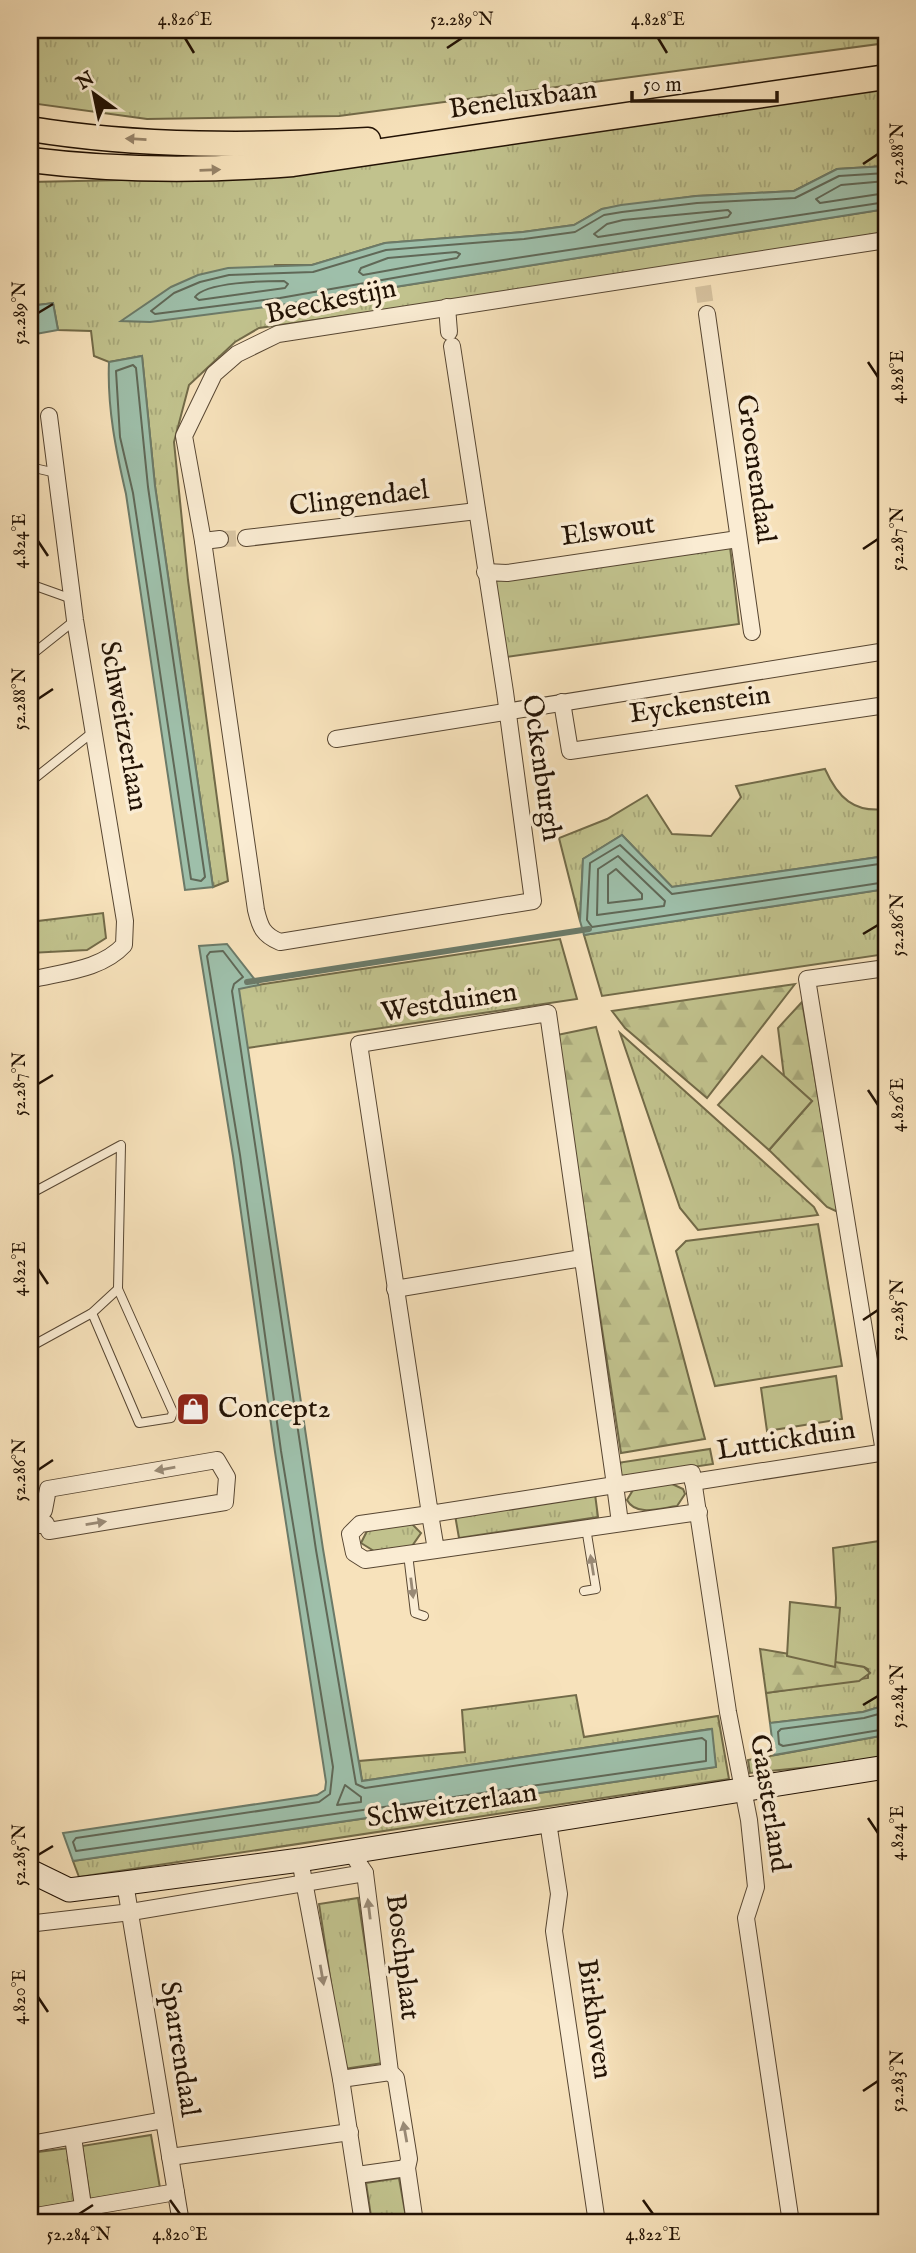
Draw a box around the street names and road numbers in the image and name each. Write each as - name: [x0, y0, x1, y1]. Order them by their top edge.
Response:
- street label: Beneluxbaan: [447, 72, 599, 128]
- street label: Beeckestijn: [263, 271, 399, 333]
- street label: Groenendaal: [727, 392, 783, 546]
- street label: Clingendael: [287, 473, 431, 525]
- street label: Elswout: [559, 507, 657, 555]
- street label: Schweitzerlaan: [91, 638, 155, 814]
- street label: Eyckenstein: [627, 678, 773, 732]
- street label: Ockenburgh: [513, 693, 569, 844]
- street label: Westduinen: [378, 975, 520, 1031]
- street label: Luttickduin: [714, 1413, 858, 1469]
- street label: Gaasterland: [741, 1732, 797, 1874]
- street label: Schweitzerlaan: [364, 1775, 540, 1837]
- street label: Boschplaat: [377, 1892, 427, 2023]
- street label: Birkhoven: [568, 1957, 620, 2081]
- street label: Sparrendaal: [151, 1979, 207, 2120]

